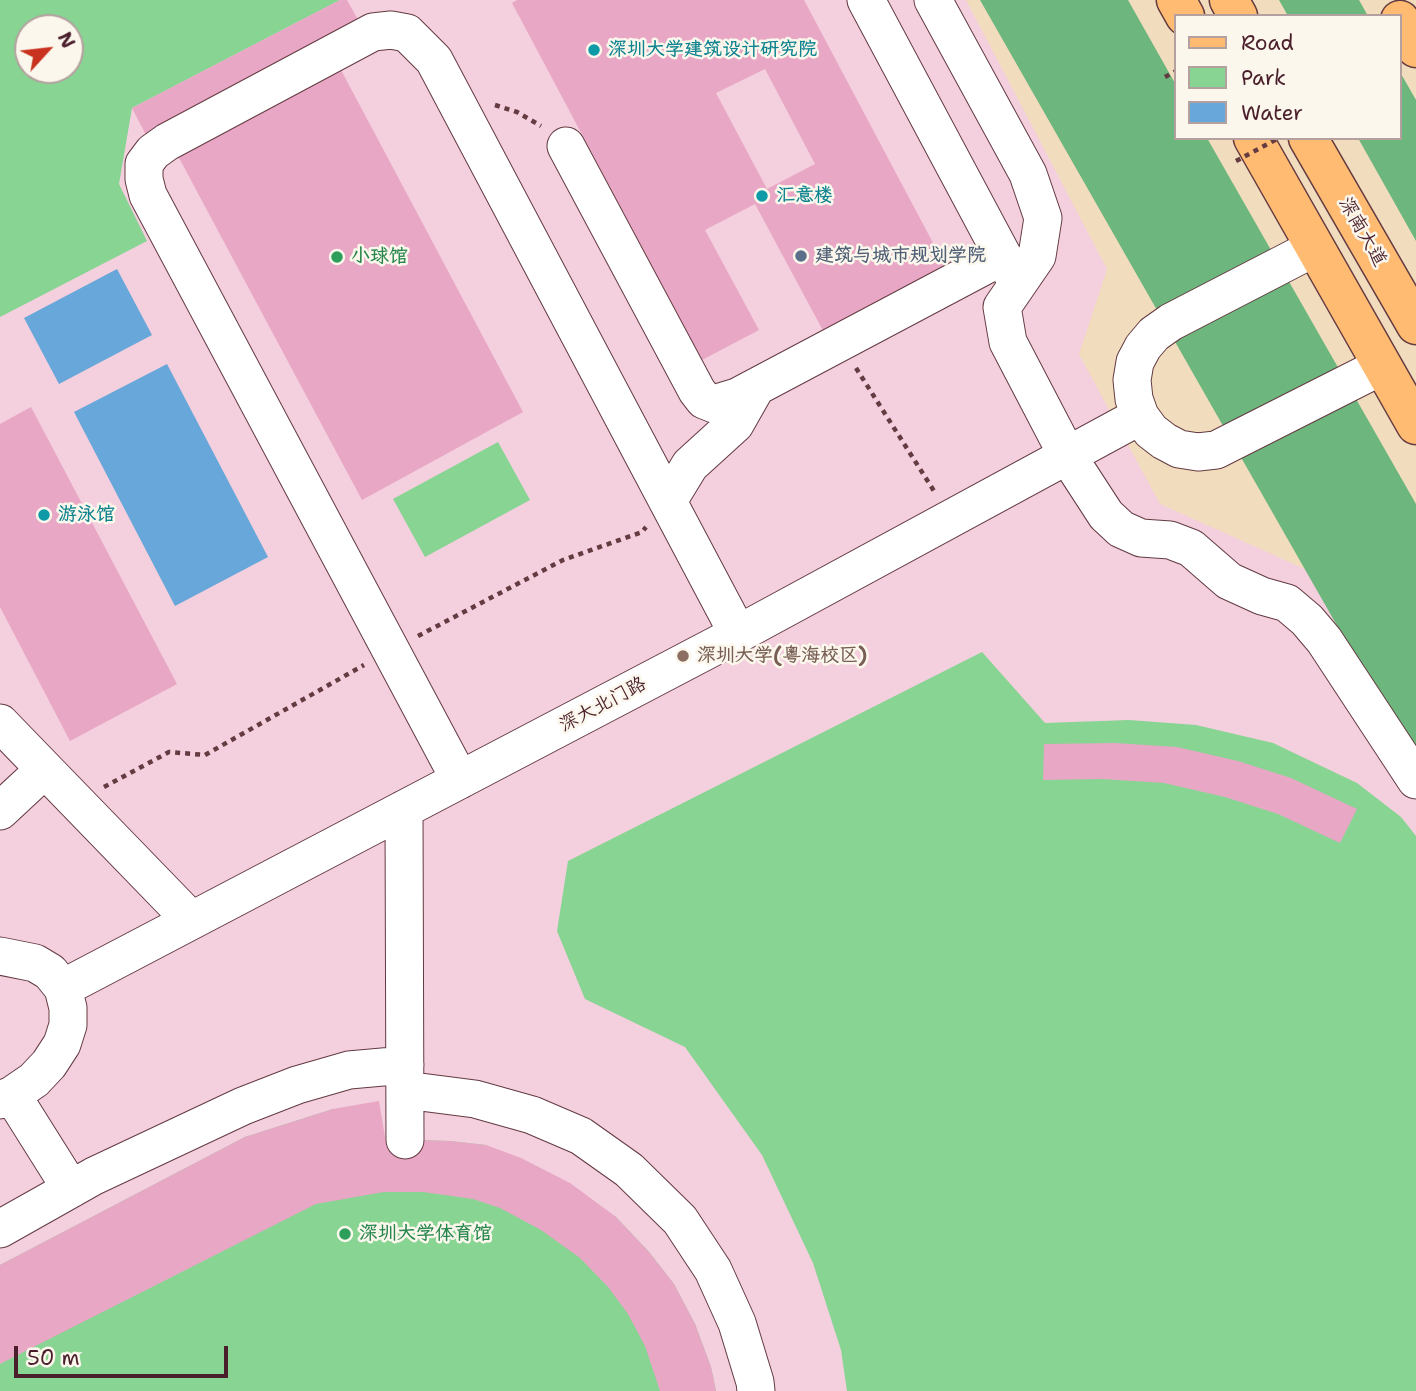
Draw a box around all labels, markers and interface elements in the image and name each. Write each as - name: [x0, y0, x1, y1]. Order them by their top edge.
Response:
- north arrow: [14, 14, 84, 84]
- legend: [1174, 14, 1402, 140]
- text: N: [52, 28, 81, 53]
- text: Road: [1241, 29, 1294, 57]
- place label: 深圳大学建筑设计研究院: [608, 39, 817, 61]
- marker: 深圳大学建筑设计研究院: [586, 42, 602, 58]
- text: Park: [1241, 64, 1286, 92]
- text: Water: [1241, 99, 1303, 127]
- place label: 汇意楼: [776, 185, 833, 207]
- marker: 汇意楼: [754, 188, 770, 204]
- street label: 深南大道: [1333, 193, 1391, 271]
- place label: 建筑与城市规划学院: [815, 245, 986, 267]
- place label: 小球馆: [351, 246, 408, 268]
- marker: 建筑与城市规划学院: [793, 248, 809, 264]
- marker: 小球馆: [329, 249, 345, 265]
- place label: 游泳馆: [58, 504, 115, 526]
- marker: 游泳馆: [36, 507, 52, 523]
- place label: 深圳大学(粤海校区): [697, 645, 867, 667]
- marker: 深圳大学(粤海校区): [675, 648, 691, 664]
- street label: 深大北门路: [556, 673, 650, 737]
- place label: 深圳大学体育馆: [359, 1223, 492, 1245]
- marker: 深圳大学体育馆: [337, 1226, 353, 1242]
- scale bar: [18, 1332, 231, 1376]
- text: 50 m: [27, 1344, 80, 1372]

